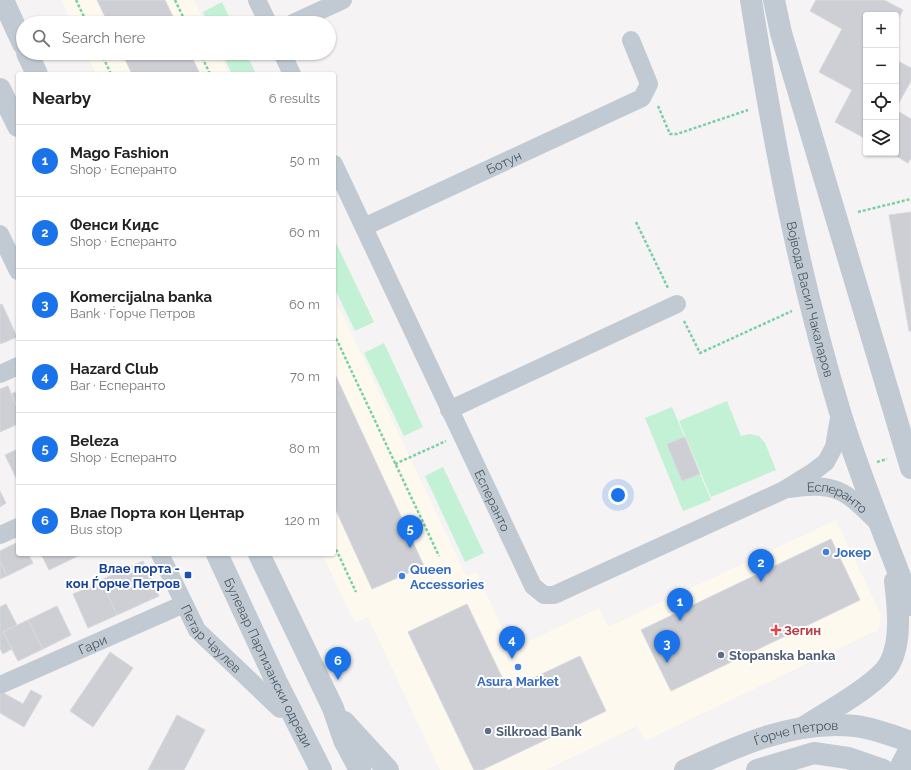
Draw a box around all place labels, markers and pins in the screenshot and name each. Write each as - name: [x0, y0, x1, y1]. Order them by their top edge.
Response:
- pin: 5: [397, 515, 423, 548]
- place label: Јокер: [834, 545, 871, 560]
- marker: Јокер: [821, 547, 831, 557]
- pin: 2: [748, 549, 774, 582]
- place label: Влае порта - кон Ѓорче Петров: [66, 561, 180, 591]
- place label: Queen Accessories: [410, 562, 485, 592]
- marker: Влае порта - кон Ѓорче Петров: [183, 570, 193, 580]
- marker: Queen Accessories: [397, 571, 407, 581]
- pin: 1: [667, 588, 693, 621]
- place label: Зегин: [784, 623, 821, 638]
- marker: Зегин: [771, 625, 781, 635]
- pin: 4: [499, 626, 525, 659]
- pin: 3: [654, 630, 680, 663]
- pin: 6: [325, 647, 351, 680]
- place label: Stopanska banka: [729, 648, 836, 663]
- marker: Stopanska banka: [716, 650, 726, 660]
- marker: Asura Market: [513, 662, 523, 672]
- place label: Asura Market: [477, 674, 559, 689]
- place label: Silkroad Bank: [496, 724, 583, 739]
- marker: Silkroad Bank: [483, 726, 493, 736]

